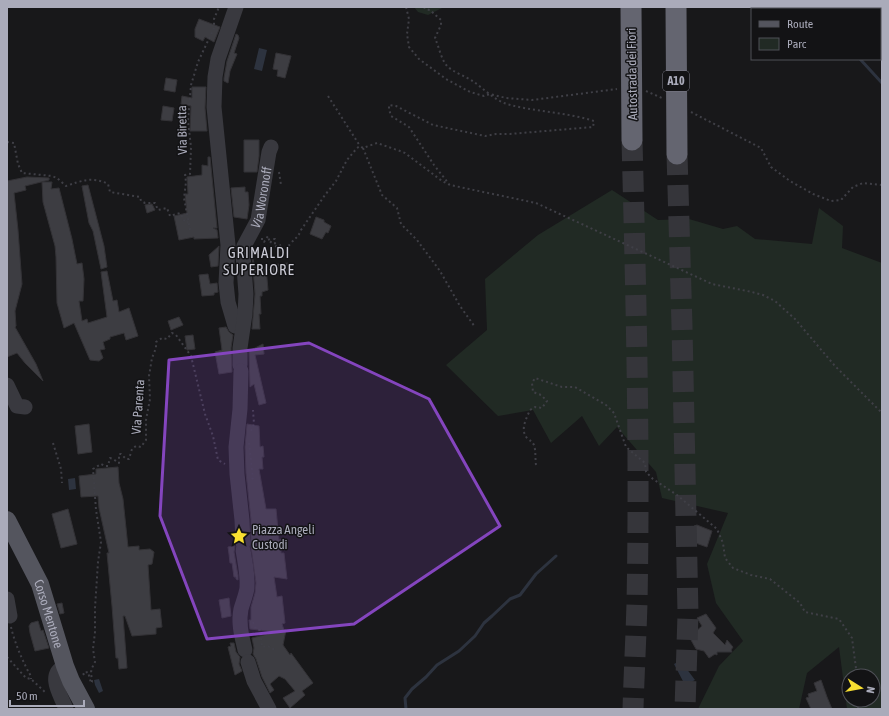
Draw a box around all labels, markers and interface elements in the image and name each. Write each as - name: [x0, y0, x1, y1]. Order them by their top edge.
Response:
- legend: [751, 8, 881, 60]
- text: Route: [787, 17, 813, 31]
- street label: Autostrada dei Fiori: [624, 28, 640, 120]
- text: Parc: [787, 37, 807, 51]
- road number: A10: [663, 71, 689, 91]
- street label: Via Biretta: [174, 105, 190, 155]
- street label: Via Woronoff: [248, 166, 274, 231]
- district label: GRIMALDI SUPERIORE: [223, 244, 295, 278]
- street label: Via Parenta: [129, 379, 147, 435]
- place label: Piazza Angeli Custodi: [252, 522, 315, 552]
- place icon: Piazza Angeli Custodi: [229, 526, 249, 546]
- street label: Corso Mentone: [31, 576, 67, 650]
- north arrow: [841, 668, 881, 708]
- scale bar: [10, 682, 84, 708]
- text: N: [864, 686, 877, 694]
- text: 50 m: [16, 689, 38, 703]

